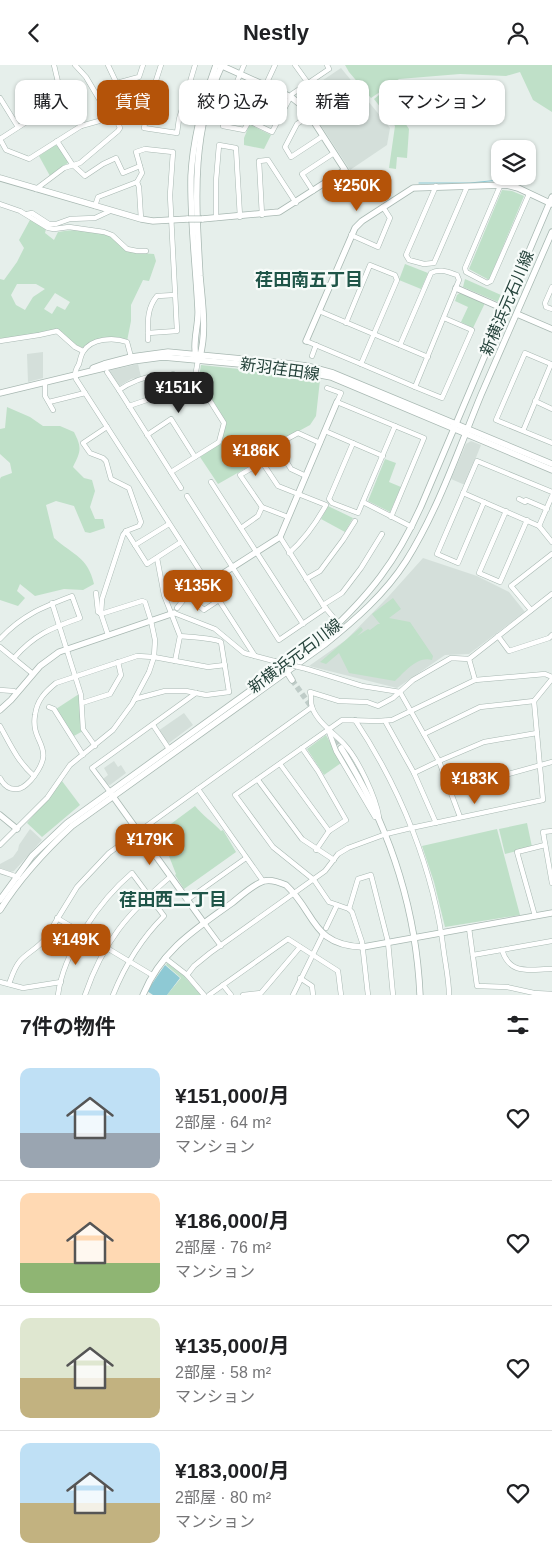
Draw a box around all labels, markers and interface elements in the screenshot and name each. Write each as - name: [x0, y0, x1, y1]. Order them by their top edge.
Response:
- icon: back: [20, 19, 48, 47]
- icon: person: [504, 19, 532, 47]
- text: Nestly: [243, 20, 309, 45]
- chip: 購入: [15, 80, 87, 125]
- chip: 賃貸: [97, 80, 169, 125]
- chip: 絞り込み: [179, 80, 287, 125]
- chip: 新着: [297, 80, 369, 125]
- chip: マンション: [379, 80, 505, 125]
- map controls: [491, 140, 536, 185]
- button: layers: [491, 140, 536, 185]
- pin: ¥250K: [322, 169, 392, 212]
- text: ¥250K: [333, 177, 381, 194]
- street label: 新横浜元石川線: [477, 248, 537, 358]
- district label: 荏田南五丁目: [255, 270, 363, 290]
- street label: 新羽荏田線: [239, 355, 321, 383]
- pin: ¥151K: [144, 371, 214, 414]
- text: ¥151K: [155, 379, 203, 396]
- pin: ¥186K: [221, 435, 291, 477]
- text: ¥186K: [232, 442, 280, 459]
- pin: ¥135K: [163, 569, 233, 612]
- text: ¥135K: [174, 577, 222, 594]
- street label: 新横浜元石川線: [245, 616, 345, 696]
- pin: ¥183K: [440, 763, 510, 805]
- text: ¥183K: [451, 770, 499, 787]
- pin: ¥179K: [115, 823, 185, 866]
- text: ¥179K: [126, 831, 174, 848]
- district label: 荏田西二丁目: [119, 890, 227, 910]
- pin: ¥149K: [41, 923, 111, 966]
- text: ¥149K: [52, 931, 100, 948]
- icon: filters: [504, 1011, 532, 1039]
- text: 7件の物件: [20, 1015, 116, 1038]
- text: ¥151,000/月: [175, 1084, 289, 1107]
- icon: home: [60, 1088, 120, 1148]
- icon: heart: [504, 1104, 532, 1132]
- text: 2部屋 · 64 m²: [175, 1114, 271, 1131]
- text: マンション: [175, 1138, 255, 1155]
- text: ¥186,000/月: [175, 1209, 289, 1232]
- icon: home: [60, 1213, 120, 1273]
- icon: heart: [504, 1229, 532, 1257]
- text: 2部屋 · 76 m²: [175, 1239, 271, 1256]
- text: マンション: [175, 1263, 255, 1280]
- text: ¥135,000/月: [175, 1334, 289, 1357]
- icon: home: [60, 1338, 120, 1398]
- icon: heart: [504, 1354, 532, 1382]
- text: 2部屋 · 58 m²: [175, 1364, 271, 1381]
- text: マンション: [175, 1388, 255, 1405]
- text: ¥183,000/月: [175, 1459, 289, 1482]
- icon: home: [60, 1463, 120, 1523]
- icon: heart: [504, 1479, 532, 1507]
- text: 2部屋 · 80 m²: [175, 1489, 271, 1506]
- text: マンション: [175, 1513, 255, 1530]

